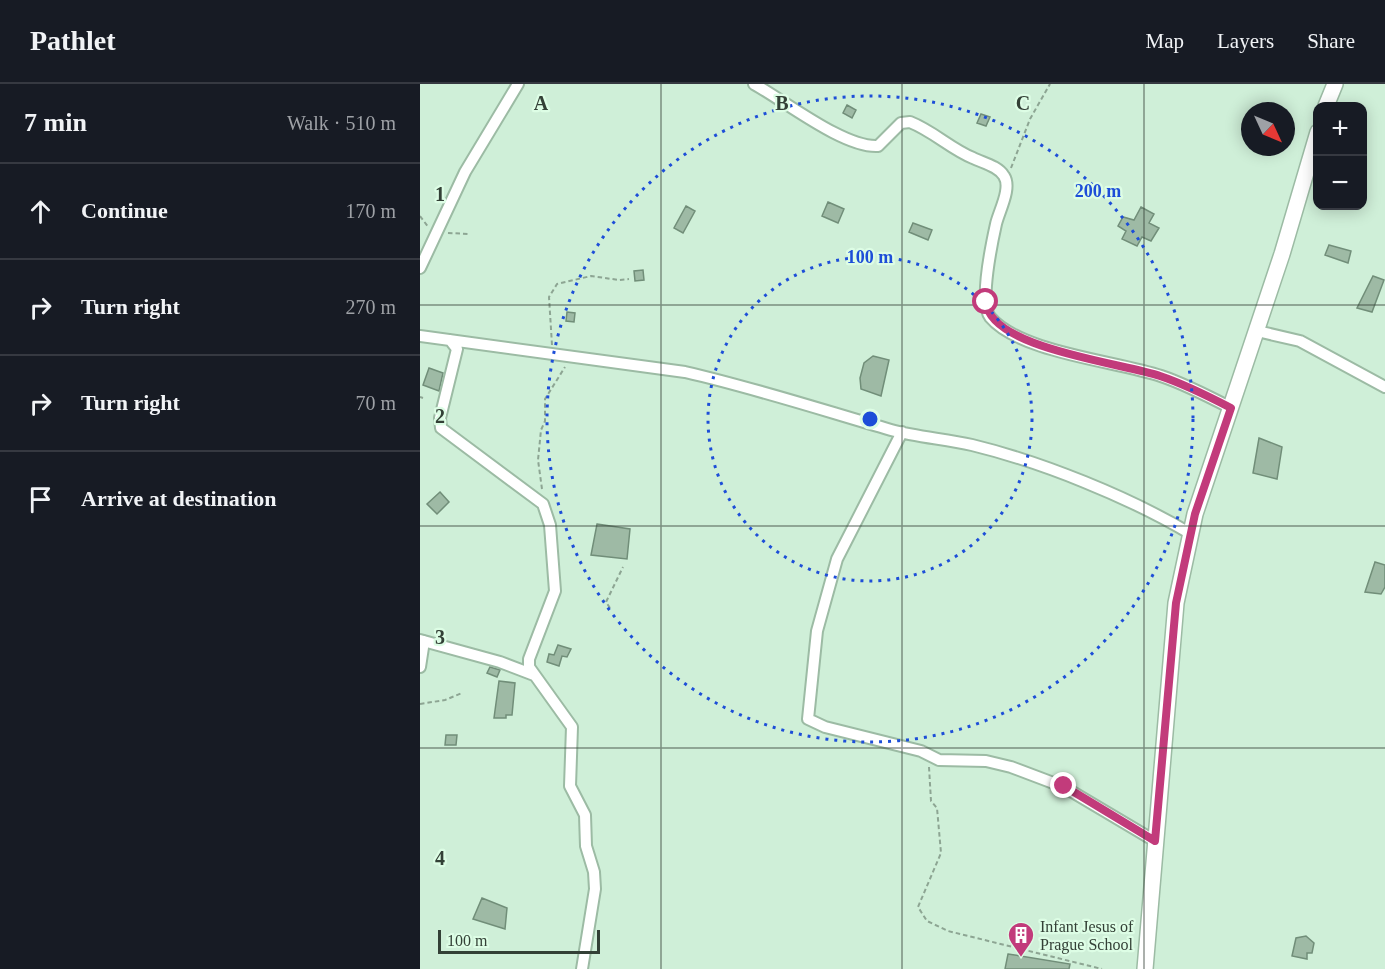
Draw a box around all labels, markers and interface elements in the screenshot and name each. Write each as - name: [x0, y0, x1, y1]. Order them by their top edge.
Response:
- text: Pathlet: [30, 25, 116, 56]
- text: Map: [1146, 29, 1184, 53]
- text: Layers: [1217, 29, 1274, 53]
- text: Share: [1307, 29, 1355, 53]
- text: A: [534, 92, 549, 114]
- text: B: [775, 92, 789, 114]
- text: C: [1016, 92, 1030, 114]
- north arrow: [1241, 102, 1295, 156]
- map controls: [1313, 102, 1367, 210]
- button: +: [1313, 102, 1367, 156]
- text: 7 min: [24, 108, 87, 137]
- text: Walk · 510 m: [287, 112, 396, 134]
- button: −: [1313, 156, 1367, 210]
- text: 200 m: [1075, 181, 1121, 201]
- text: 1: [435, 183, 445, 205]
- icon: ahead: [24, 195, 57, 228]
- text: Continue: [81, 198, 168, 223]
- text: 170 m: [345, 200, 396, 222]
- text: 100 m: [847, 247, 893, 267]
- route start: [972, 288, 998, 314]
- icon: right: [24, 291, 57, 324]
- text: Turn right: [81, 294, 180, 319]
- text: 270 m: [345, 296, 396, 318]
- icon: right: [24, 387, 57, 420]
- text: Turn right: [81, 390, 180, 415]
- text: 70 m: [355, 392, 396, 414]
- text: 2: [435, 405, 445, 427]
- centre of rings: [860, 409, 880, 429]
- icon: arrive: [24, 483, 57, 516]
- text: Arrive at destination: [81, 486, 277, 511]
- text: 3: [435, 626, 445, 648]
- route end: [1050, 772, 1076, 798]
- text: 4: [435, 847, 445, 869]
- place label: Infant Jesus of Prague School: [1040, 918, 1134, 954]
- building icon: Infant Jesus of Prague School: [1006, 920, 1036, 958]
- scale bar: [438, 927, 600, 954]
- text: 100 m: [447, 932, 487, 949]

